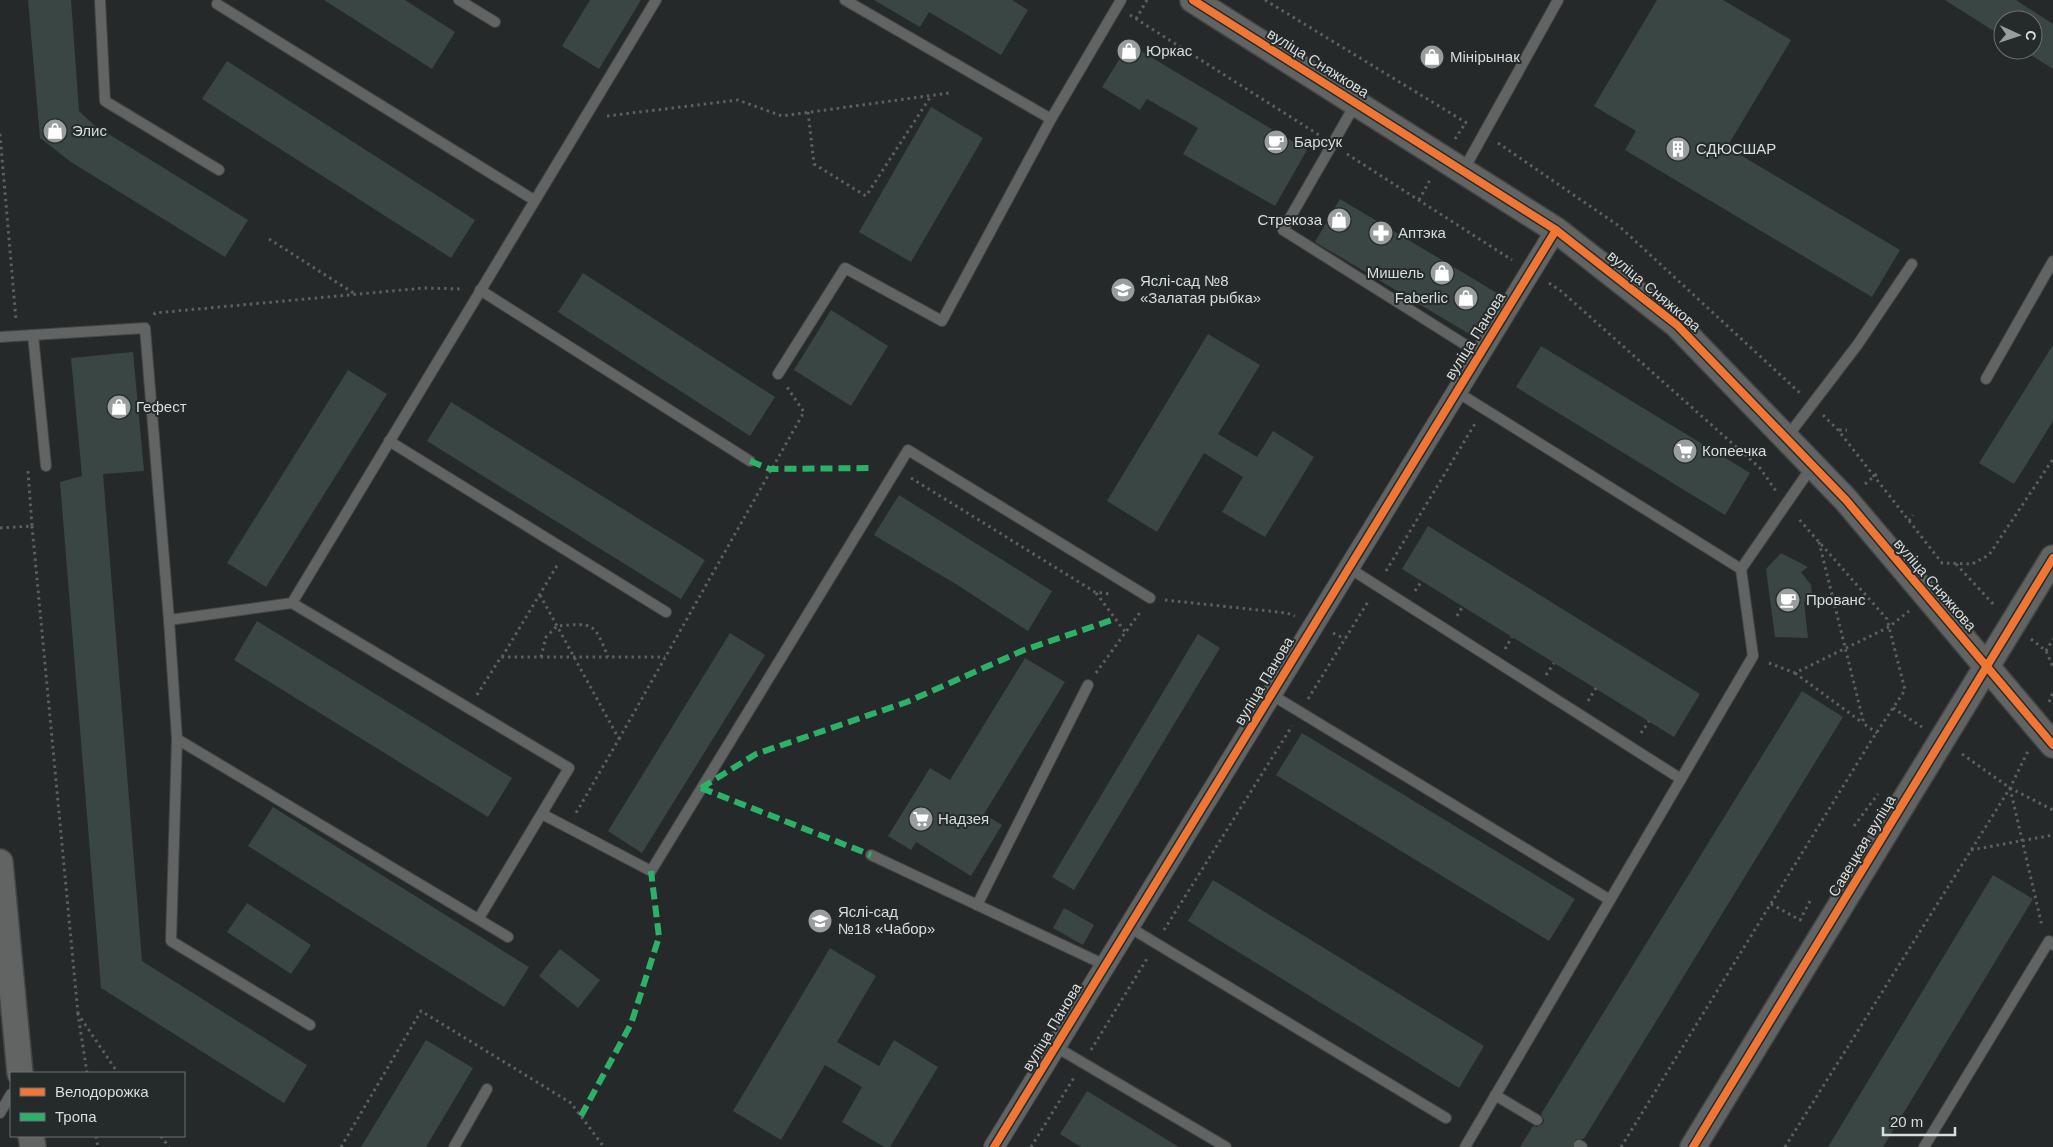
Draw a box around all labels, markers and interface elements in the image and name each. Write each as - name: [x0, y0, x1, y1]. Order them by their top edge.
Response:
- north arrow: [1993, 10, 2043, 60]
- street label: вуліца Сняжкова: [1264, 25, 1373, 101]
- text: С: [2023, 30, 2039, 41]
- shop icon: Юркас: [1116, 38, 1142, 64]
- place label: Юркас: [1146, 42, 1193, 59]
- shop icon: Мінірынак: [1419, 44, 1445, 70]
- place label: Мінірынак: [1450, 48, 1520, 65]
- shop icon: Элис: [42, 118, 68, 144]
- place label: Элис: [72, 122, 107, 139]
- cafe icon: Барсук: [1263, 129, 1289, 155]
- place label: Барсук: [1294, 133, 1343, 150]
- building icon: СДЮСШАР: [1665, 136, 1691, 162]
- place label: СДЮСШАР: [1696, 140, 1776, 157]
- shop icon: Стрекоза: [1326, 207, 1352, 233]
- place label: Стрекоза: [1257, 211, 1323, 228]
- pharmacy icon: Аптэка: [1368, 220, 1394, 246]
- place label: Аптэка: [1398, 224, 1447, 241]
- street label: вуліца Сняжкова: [1604, 247, 1705, 335]
- shop icon: Мишель: [1429, 260, 1455, 286]
- place label: Мишель: [1367, 264, 1424, 281]
- place label: Яслі-сад №8 «Залатая рыбка»: [1140, 272, 1261, 306]
- school or university icon: Яслі-сад №8 «Залатая рыбка»: [1110, 277, 1136, 303]
- shop icon: Faberlic: [1453, 285, 1479, 311]
- street label: вуліца Панова: [1441, 288, 1509, 383]
- place label: Faberlic: [1395, 289, 1448, 306]
- shop icon: Гефест: [106, 394, 132, 420]
- place label: Гефест: [136, 398, 187, 415]
- supermarket icon: Копеечка: [1672, 438, 1698, 464]
- place label: Копеечка: [1702, 442, 1767, 459]
- street label: вуліца Сняжкова: [1891, 535, 1980, 635]
- cafe icon: Прованс: [1775, 587, 1801, 613]
- place label: Прованс: [1806, 591, 1866, 608]
- street label: вуліца Панова: [1231, 633, 1297, 728]
- street label: Савецкая вуліца: [1825, 791, 1899, 900]
- supermarket icon: Надзея: [908, 806, 934, 832]
- place label: Надзея: [938, 810, 989, 827]
- place label: Яслі-сад №18 «Чабор»: [838, 903, 935, 937]
- school or university icon: Яслі-сад №18 «Чабор»: [807, 908, 833, 934]
- street label: вуліца Панова: [1019, 979, 1085, 1074]
- legend: [10, 1072, 185, 1137]
- text: Велодорожка: [55, 1083, 149, 1100]
- scale bar: [1883, 1104, 1956, 1136]
- text: Тропа: [55, 1108, 97, 1125]
- text: 20 m: [1890, 1113, 1923, 1130]

